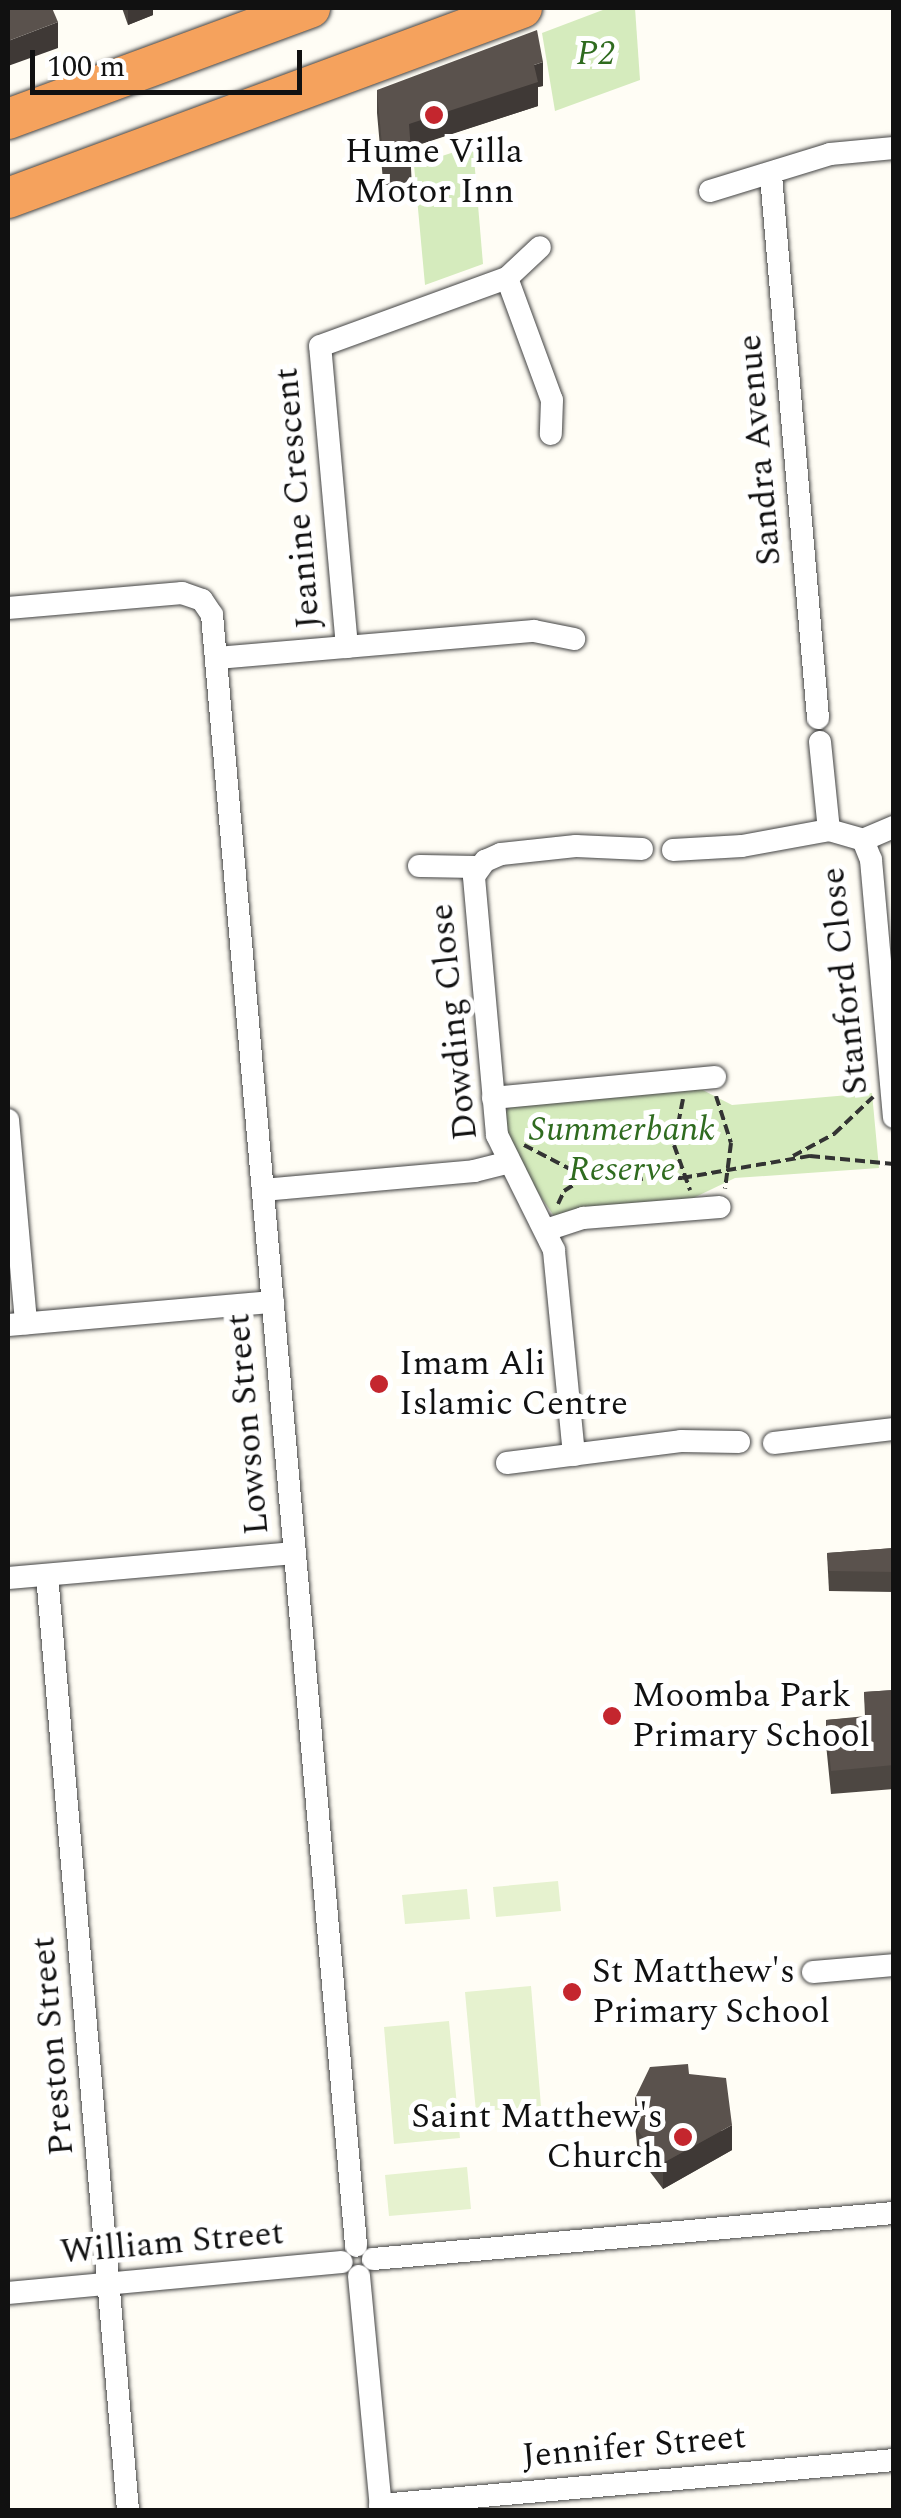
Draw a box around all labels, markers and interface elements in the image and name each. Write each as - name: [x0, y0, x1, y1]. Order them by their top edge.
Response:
- scale bar: [35, 30, 308, 92]
- park label: P2: [576, 33, 616, 75]
- text: 100 m: [47, 44, 125, 90]
- marker: Hume Villa Motor Inn: [423, 104, 445, 126]
- place label: Hume Villa Motor Inn: [345, 131, 523, 213]
- street label: Sandra Avenue: [729, 333, 791, 567]
- street label: Jeanine Crescent: [266, 366, 330, 630]
- street label: Stanford Close: [812, 865, 878, 1097]
- street label: Dowding Close: [421, 902, 487, 1142]
- park label: Summerbank Reserve: [529, 1109, 715, 1191]
- street label: Lowson Street: [217, 1311, 279, 1537]
- place label: Imam Ali Islamic Centre: [399, 1343, 628, 1425]
- marker: Imam Ali Islamic Centre: [368, 1373, 390, 1395]
- place label: Moomba Park Primary School: [632, 1675, 870, 1757]
- marker: Moomba Park Primary School: [601, 1705, 623, 1727]
- street label: Preston Street: [22, 1935, 84, 2157]
- place label: St Matthew's Primary School: [592, 1951, 830, 2033]
- marker: St Matthew's Primary School: [561, 1981, 583, 2003]
- place label: Saint Matthew's Church: [411, 2096, 663, 2178]
- marker: Saint Matthew's Church: [672, 2126, 694, 2148]
- street label: William Street: [58, 2212, 286, 2274]
- street label: Jennifer Street: [520, 2416, 748, 2478]

